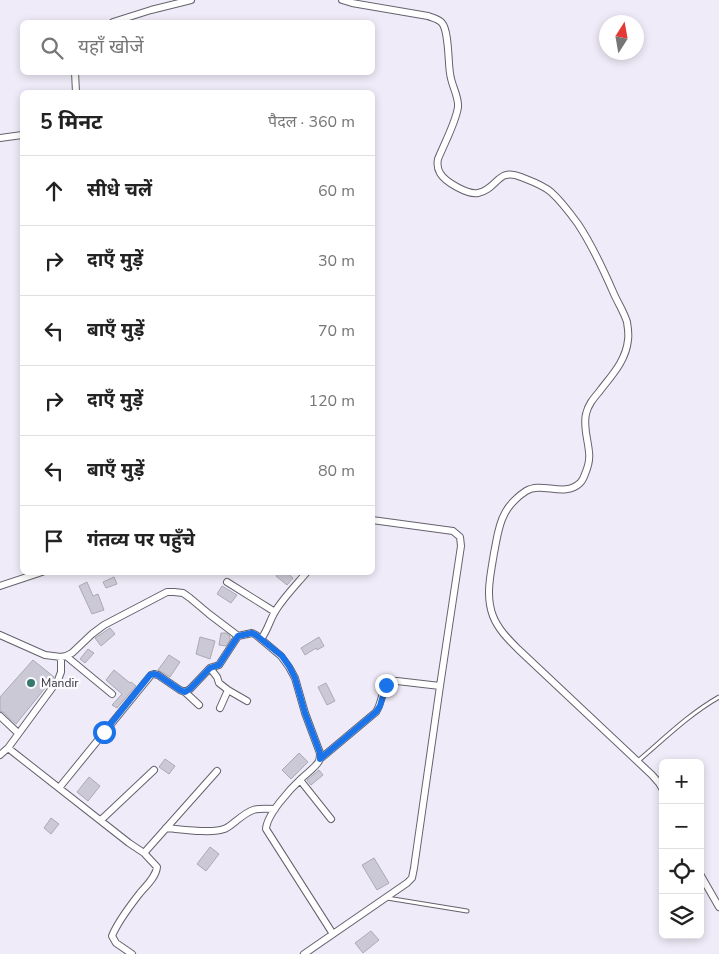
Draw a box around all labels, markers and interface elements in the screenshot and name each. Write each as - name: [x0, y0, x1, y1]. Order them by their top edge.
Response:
- north arrow: [599, 15, 644, 60]
- search box: [20, 20, 375, 75]
- icon: search: [38, 34, 66, 62]
- text: यहाँ खोजें: [78, 34, 143, 60]
- text: 5 मिनट: [40, 108, 102, 136]
- text: पैदल · 360 m: [268, 111, 355, 133]
- icon: ahead: [40, 177, 68, 205]
- text: सीधे चलें: [87, 177, 152, 203]
- text: 60 m: [318, 180, 355, 202]
- icon: right: [40, 247, 68, 275]
- text: दाएँ मुड़ें: [87, 247, 143, 273]
- text: 30 m: [318, 250, 355, 272]
- icon: left: [40, 317, 68, 345]
- text: बाएँ मुड़ें: [87, 317, 144, 343]
- text: 70 m: [318, 320, 355, 342]
- icon: right: [40, 387, 68, 415]
- text: दाएँ मुड़ें: [87, 387, 143, 413]
- text: 120 m: [308, 390, 355, 412]
- icon: left: [40, 457, 68, 485]
- text: बाएँ मुड़ें: [87, 457, 144, 483]
- text: 80 m: [318, 460, 355, 482]
- icon: arrive: [40, 527, 68, 555]
- text: गंतव्य पर पहुँचे: [87, 527, 195, 553]
- route end: [375, 674, 398, 697]
- place label: Mandir: [41, 675, 79, 691]
- marker: Mandir: [25, 677, 37, 689]
- route start: [93, 721, 116, 744]
- map controls: [659, 759, 704, 939]
- button: +: [659, 759, 704, 804]
- button: −: [659, 804, 704, 849]
- button: locate: [659, 849, 704, 894]
- button: layers: [659, 894, 704, 939]

